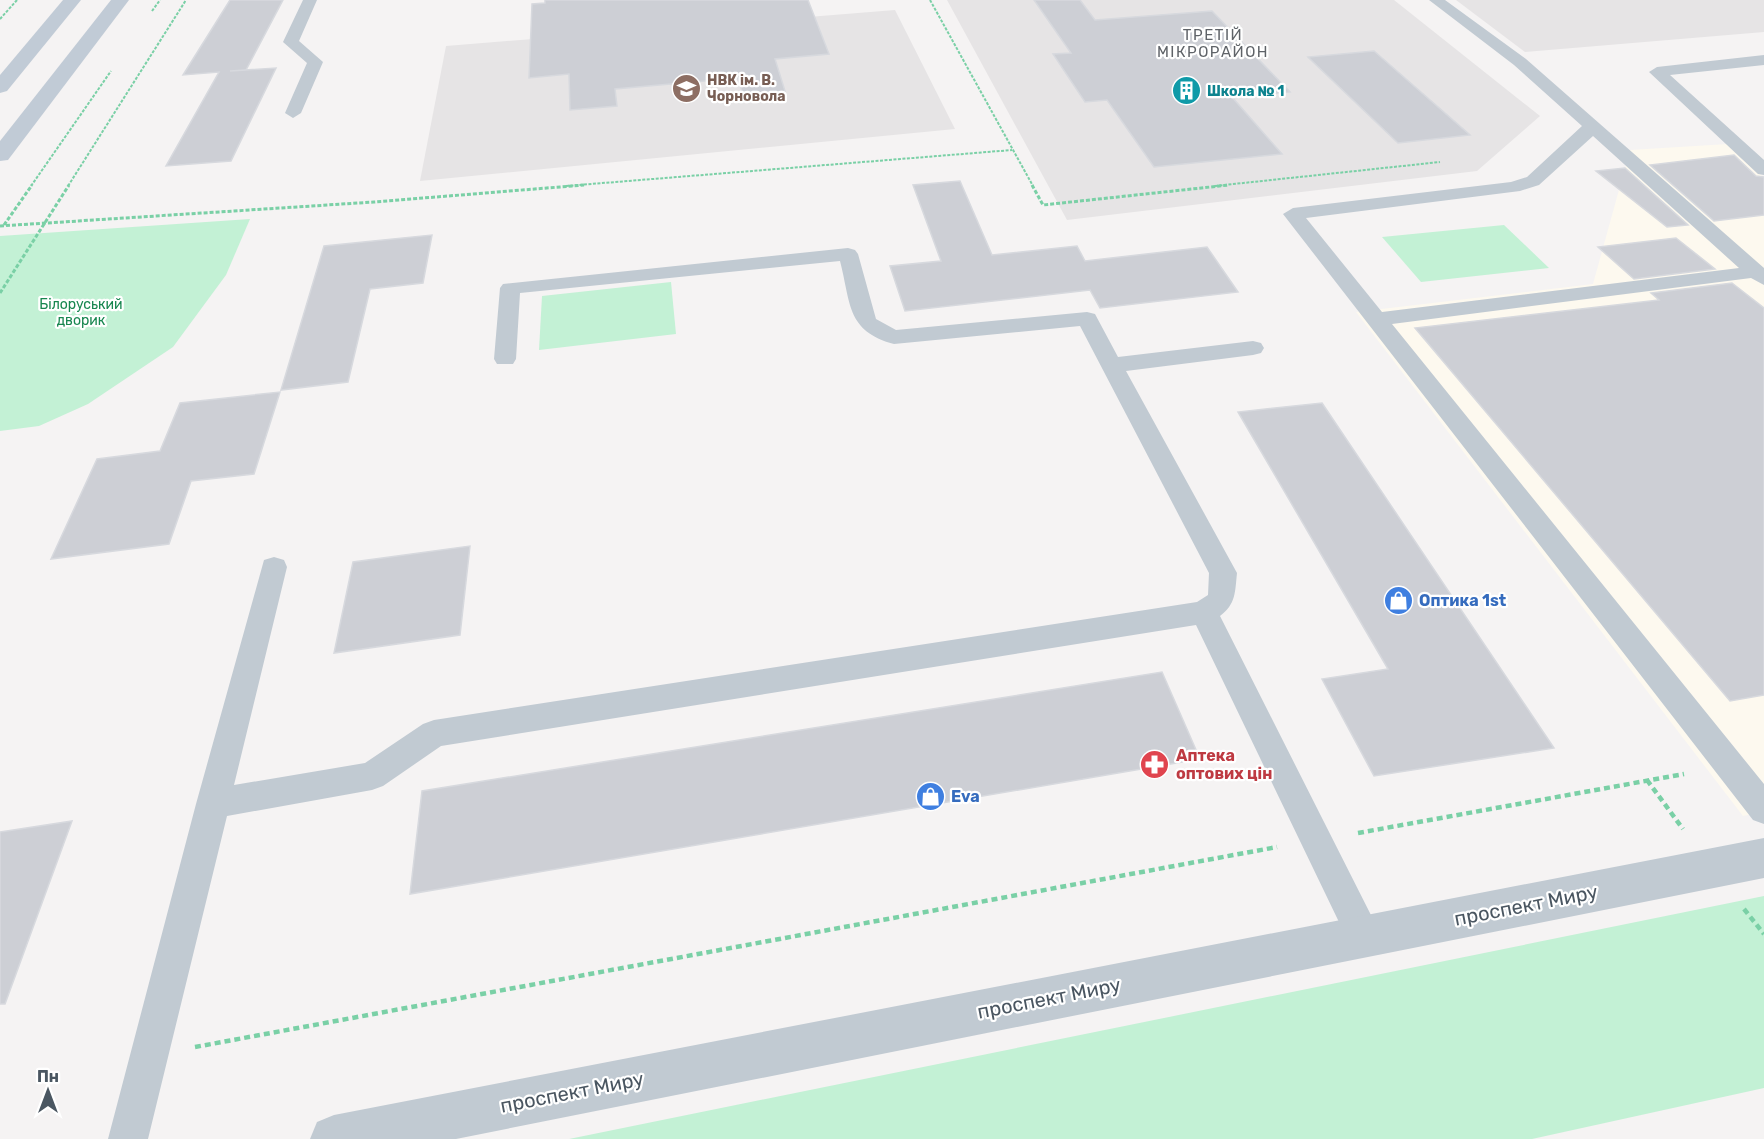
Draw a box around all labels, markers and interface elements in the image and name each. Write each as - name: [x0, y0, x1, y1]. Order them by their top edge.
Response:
- district label: ТРЕТІЙ МІКРОРАЙОН: [1157, 26, 1269, 61]
- school or university icon: НВК ім. В. Чорновола: [670, 72, 702, 104]
- place label: НВК ім. В. Чорновола: [707, 72, 786, 105]
- building icon: Школа № 1: [1170, 75, 1202, 107]
- place label: Школа № 1: [1207, 83, 1285, 100]
- park label: Білоруський дворик: [39, 296, 123, 329]
- shop icon: Оптика 1st: [1382, 584, 1414, 616]
- place label: Оптика 1st: [1419, 591, 1507, 610]
- place label: Аптека оптових цін: [1176, 746, 1272, 783]
- pharmacy icon: Аптека оптових цін: [1139, 748, 1171, 780]
- shop icon: Eva: [914, 780, 946, 812]
- place label: Eva: [951, 787, 980, 806]
- street label: проспект Миру: [1452, 879, 1600, 931]
- street label: проспект Миру: [975, 972, 1123, 1024]
- north arrow: [18, 1061, 78, 1121]
- street label: проспект Миру: [498, 1066, 646, 1118]
- text: Пн: [37, 1067, 59, 1086]

